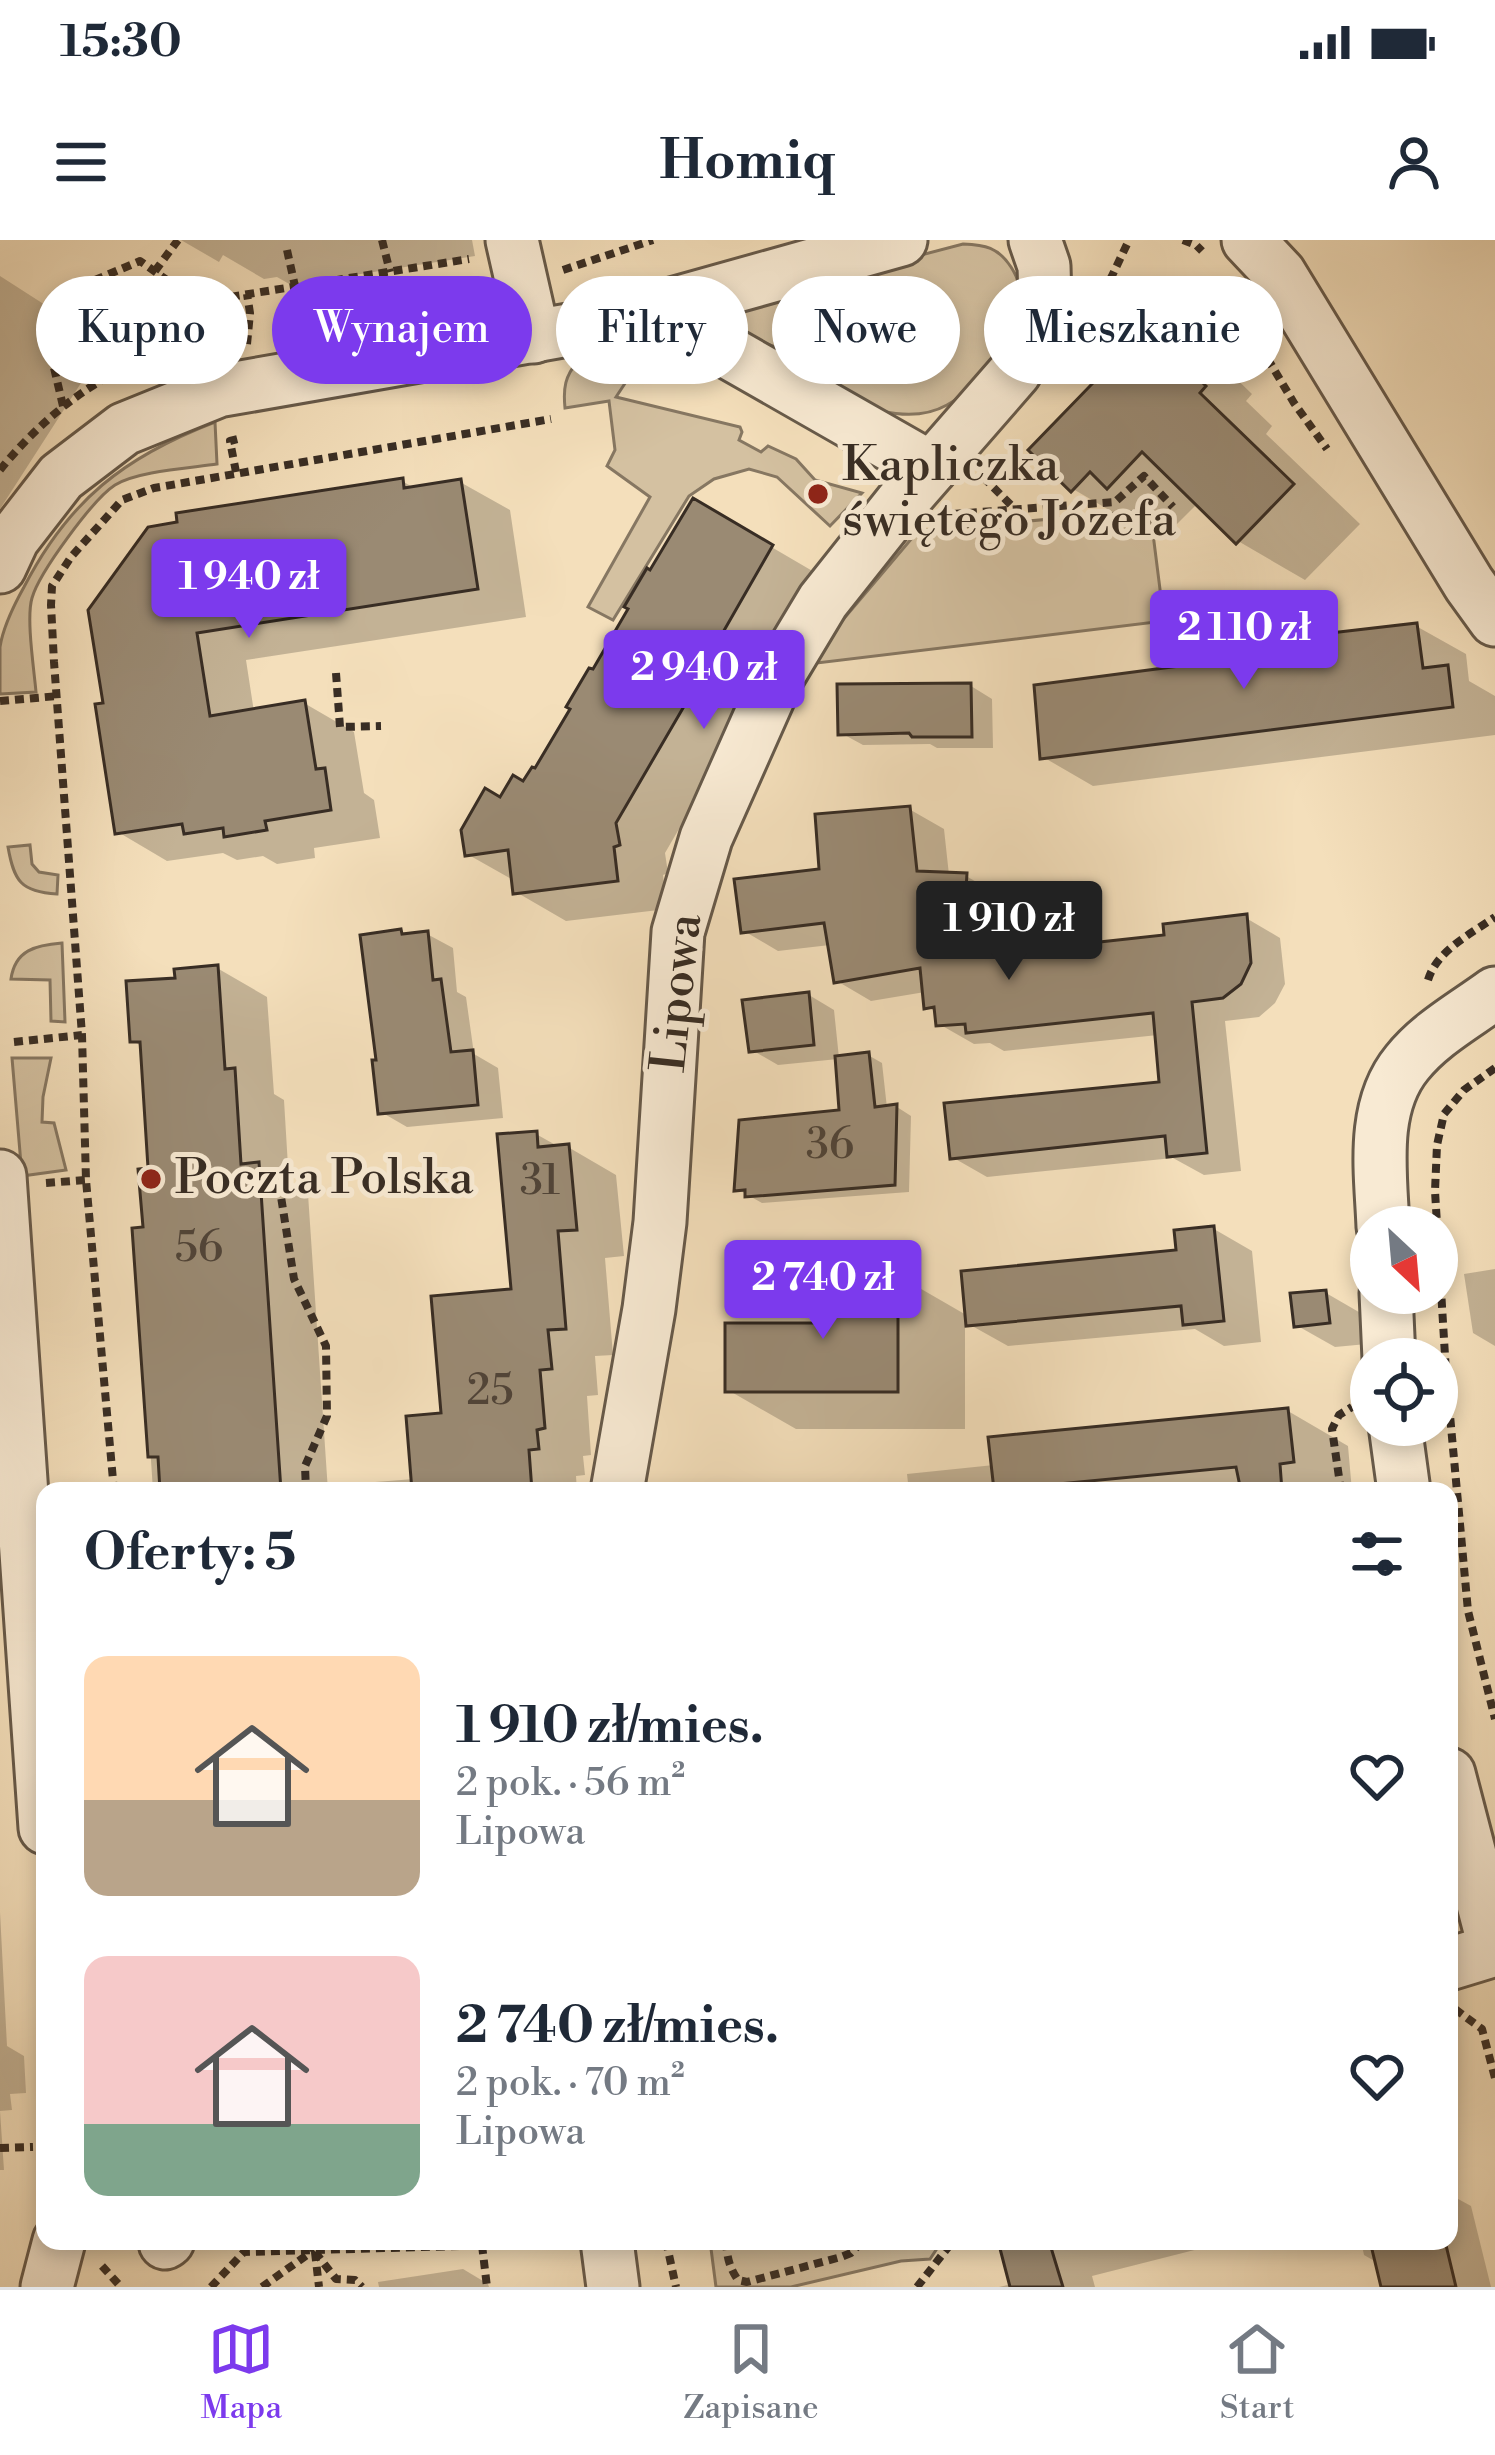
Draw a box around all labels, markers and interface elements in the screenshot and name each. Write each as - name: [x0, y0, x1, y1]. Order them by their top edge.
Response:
- text: 15:30: [60, 14, 182, 71]
- text: Homiq: [659, 128, 836, 196]
- icon: menu: [48, 129, 114, 195]
- icon: person: [1381, 129, 1447, 195]
- chip: Kupno: [36, 276, 248, 384]
- chip: Wynajem: [272, 276, 532, 384]
- chip: Filtry: [556, 276, 748, 384]
- chip: Nowe: [772, 276, 960, 384]
- chip: Mieszkanie: [984, 276, 1283, 384]
- place label: Kapliczka świętego Józefa: [842, 436, 1177, 551]
- marker: Kapliczka świętego Józefa: [805, 481, 831, 507]
- pin: 1 940 zł: [125, 539, 373, 641]
- text: 1 940 zł: [178, 553, 320, 602]
- pin: 2 110 zł: [1120, 590, 1368, 692]
- text: 2 110 zł: [1177, 604, 1311, 653]
- pin: 2 940 zł: [580, 630, 828, 732]
- text: 2 940 zł: [631, 644, 777, 693]
- pin: 1 910 zł: [885, 881, 1133, 983]
- text: 1 910 zł: [943, 895, 1075, 944]
- street label: Lipowa: [640, 910, 716, 1075]
- house number: 36: [806, 1119, 854, 1172]
- place label: Poczta Polska: [175, 1149, 474, 1209]
- house number: 31: [520, 1155, 560, 1208]
- marker: Poczta Polska: [138, 1166, 164, 1192]
- north arrow: [1350, 1206, 1458, 1314]
- map controls: [1350, 1206, 1458, 1446]
- house number: 56: [175, 1222, 223, 1275]
- pin: 2 740 zł: [699, 1240, 947, 1342]
- text: 2 740 zł: [751, 1254, 895, 1303]
- button: locate: [1350, 1338, 1458, 1446]
- house number: 25: [466, 1365, 514, 1418]
- icon: filters: [1344, 1521, 1410, 1587]
- text: Oferty: 5: [84, 1522, 296, 1586]
- text: 1 910 zł/mies.: [456, 1695, 764, 1759]
- icon: home: [180, 1704, 324, 1848]
- icon: heart: [1344, 1743, 1410, 1809]
- text: 2 pok. · 56 m²: [456, 1759, 685, 1808]
- text: Lipowa: [456, 1808, 585, 1857]
- text: 2 740 zł/mies.: [456, 1995, 779, 2059]
- icon: home: [180, 2004, 324, 2148]
- icon: heart: [1344, 2043, 1410, 2109]
- text: 2 pok. · 70 m²: [456, 2059, 685, 2108]
- text: Lipowa: [456, 2108, 585, 2157]
- tab: Mapa: [200, 2316, 282, 2429]
- tab: Zapisane: [683, 2316, 819, 2429]
- tab: Start: [1220, 2316, 1294, 2429]

